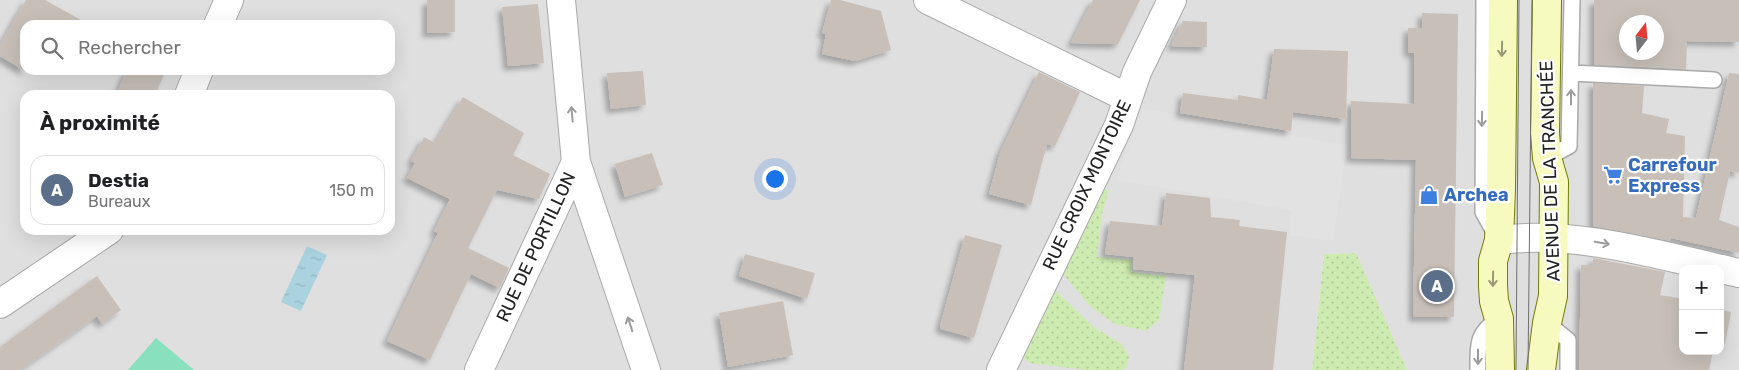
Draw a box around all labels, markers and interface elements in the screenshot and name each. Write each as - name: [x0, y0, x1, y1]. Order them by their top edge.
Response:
- north arrow: [1619, 15, 1664, 60]
- search box: [20, 20, 395, 75]
- icon: search: [38, 34, 66, 62]
- text: Rechercher: [78, 36, 181, 59]
- one-way arrow: [1498, 40, 1507, 56]
- street label: AVENUE DE LA TRANCHÉE: [1535, 60, 1565, 282]
- one-way arrow: [1566, 90, 1576, 106]
- street label: RUE CROIX MONTOIRE: [1038, 96, 1136, 274]
- one-way arrow: [567, 106, 576, 122]
- text: À proximité: [40, 110, 160, 135]
- one-way arrow: [1477, 110, 1487, 126]
- place label: Carrefour Express: [1628, 154, 1717, 197]
- supermarket icon: Carrefour Express: [1602, 164, 1624, 186]
- your location: [762, 166, 788, 192]
- text: Destia: [88, 169, 149, 192]
- street label: RUE DE PORTILLON: [492, 169, 580, 325]
- text: A: [51, 181, 63, 200]
- text: 150 m: [329, 181, 374, 200]
- shop icon: Archea: [1418, 184, 1440, 206]
- place label: Archea: [1444, 184, 1509, 206]
- text: Bureaux: [88, 192, 150, 211]
- one-way arrow: [1593, 238, 1609, 248]
- map controls: [1679, 265, 1724, 355]
- button: +: [1679, 265, 1724, 310]
- pin: A: [1421, 267, 1453, 305]
- one-way arrow: [1488, 271, 1498, 287]
- button: −: [1679, 310, 1724, 355]
- one-way arrow: [625, 316, 634, 332]
- one-way arrow: [1473, 348, 1483, 365]

